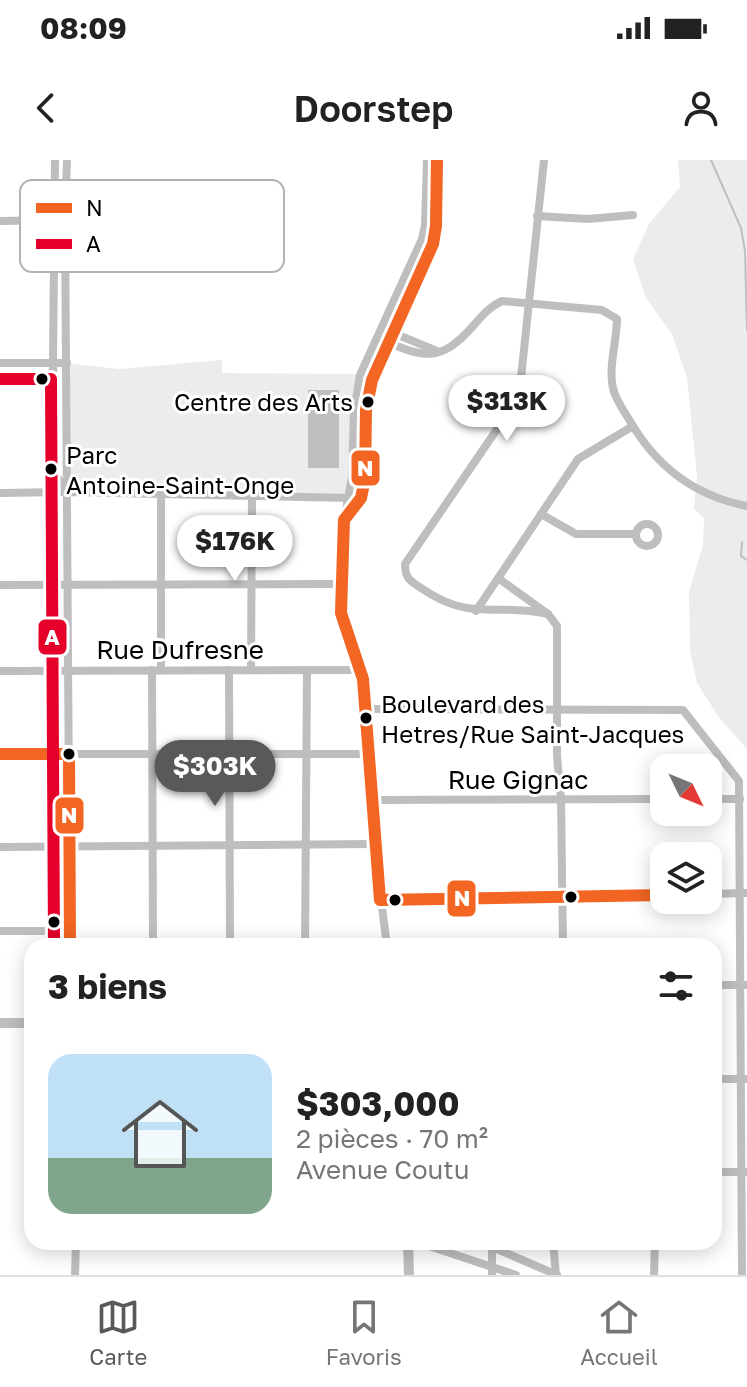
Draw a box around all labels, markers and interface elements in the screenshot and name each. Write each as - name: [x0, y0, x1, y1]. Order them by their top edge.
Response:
- text: 08:09: [40, 10, 127, 46]
- icon: back: [24, 86, 68, 130]
- icon: person: [679, 86, 723, 130]
- text: Doorstep: [294, 87, 453, 130]
- legend: [20, 180, 284, 272]
- text: N: [86, 194, 103, 221]
- text: A: [86, 230, 101, 257]
- unlabelled marker: [34, 371, 50, 387]
- pin: $313K: [451, 375, 563, 443]
- text: $313K: [466, 385, 548, 416]
- place label: Centre des Arts: [174, 387, 353, 416]
- marker: Centre des Arts: [360, 394, 376, 410]
- place label: Parc Antoine-Saint-Onge: [66, 440, 294, 499]
- line badge: N: [350, 449, 381, 487]
- text: N: [357, 454, 373, 481]
- marker: Parc Antoine-Saint-Onge: [43, 461, 59, 477]
- pin: $176K: [179, 515, 291, 583]
- text: $176K: [195, 525, 275, 556]
- line badge: A: [37, 618, 68, 656]
- text: A: [44, 623, 60, 650]
- street label: Rue Dufresne: [96, 634, 264, 665]
- place label: Boulevard des Hetres/Rue Saint-Jacques: [381, 689, 684, 748]
- marker: Boulevard des Hetres/Rue Saint-Jacques: [358, 710, 374, 726]
- pin: $303K: [159, 740, 271, 808]
- unlabelled marker: [61, 746, 77, 762]
- text: $303K: [173, 750, 257, 781]
- north arrow: [650, 754, 722, 826]
- map controls: [650, 754, 722, 914]
- street label: Rue Gignac: [448, 764, 588, 795]
- line badge: N: [54, 796, 85, 835]
- text: N: [61, 801, 77, 828]
- button: layers: [650, 842, 722, 914]
- line badge: N: [446, 879, 477, 918]
- text: N: [454, 884, 470, 911]
- unlabelled marker: [563, 889, 579, 905]
- unlabelled marker: [387, 892, 403, 908]
- unlabelled marker: [46, 914, 62, 930]
- icon: filters: [654, 964, 698, 1008]
- text: 3 biens: [48, 966, 167, 1006]
- text: $303,000: [296, 1083, 460, 1123]
- icon: home: [112, 1086, 208, 1182]
- text: 2 pièces · 70 m²: [296, 1123, 488, 1154]
- text: Avenue Coutu: [296, 1154, 469, 1185]
- tab: Carte: [89, 1295, 147, 1370]
- tab: Favoris: [326, 1295, 402, 1370]
- tab: Accueil: [580, 1295, 658, 1370]

